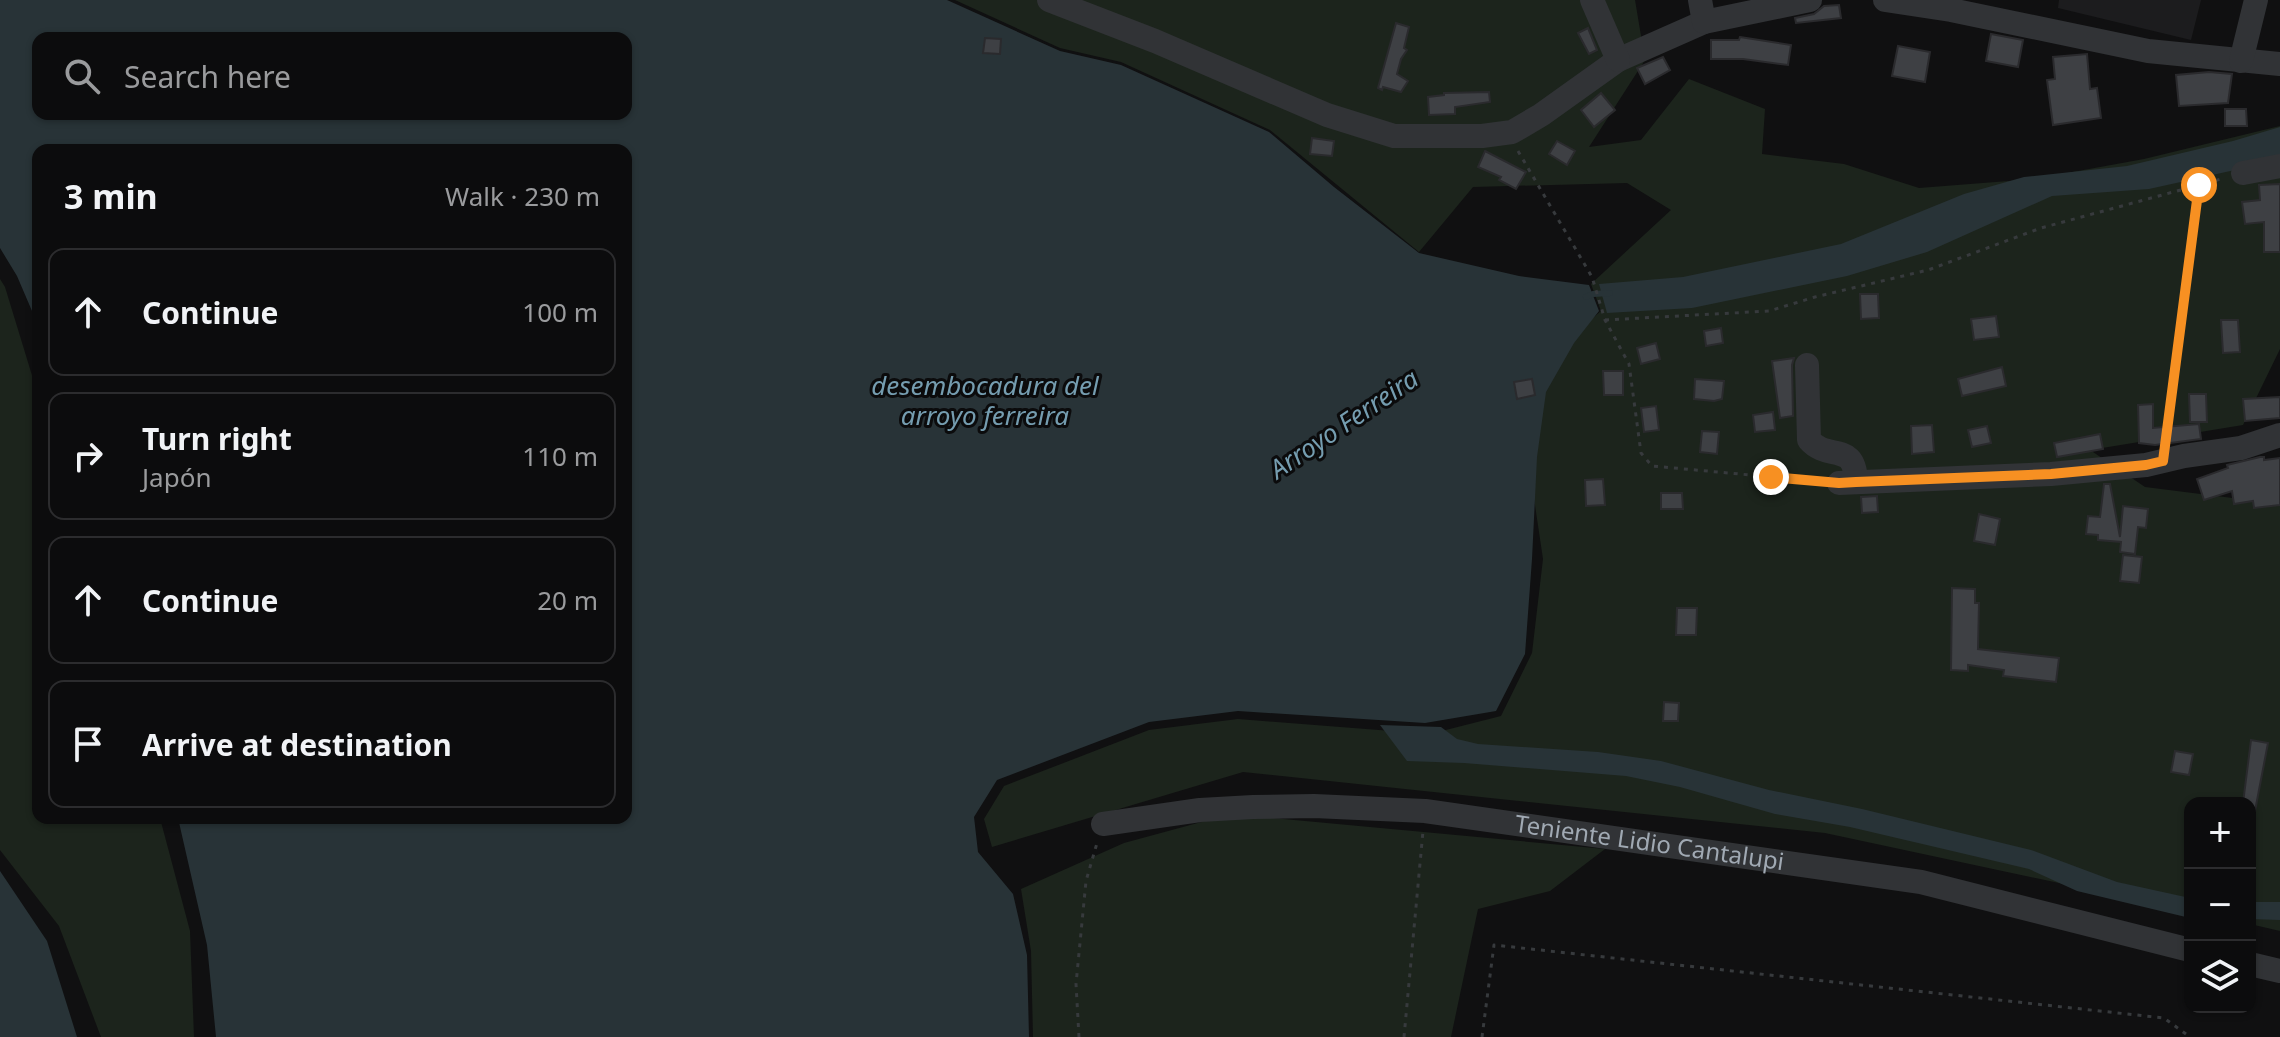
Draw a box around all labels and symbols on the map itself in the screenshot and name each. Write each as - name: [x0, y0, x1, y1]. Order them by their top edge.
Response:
- route start: [2181, 167, 2217, 203]
- water label: Arroyo Ferreira: [1260, 360, 1425, 487]
- water label: desembocadura del arroyo ferreira: [871, 367, 1100, 433]
- route end: [1753, 459, 1789, 495]
- street label: Teniente Lidio Cantalupi: [1513, 806, 1786, 877]

